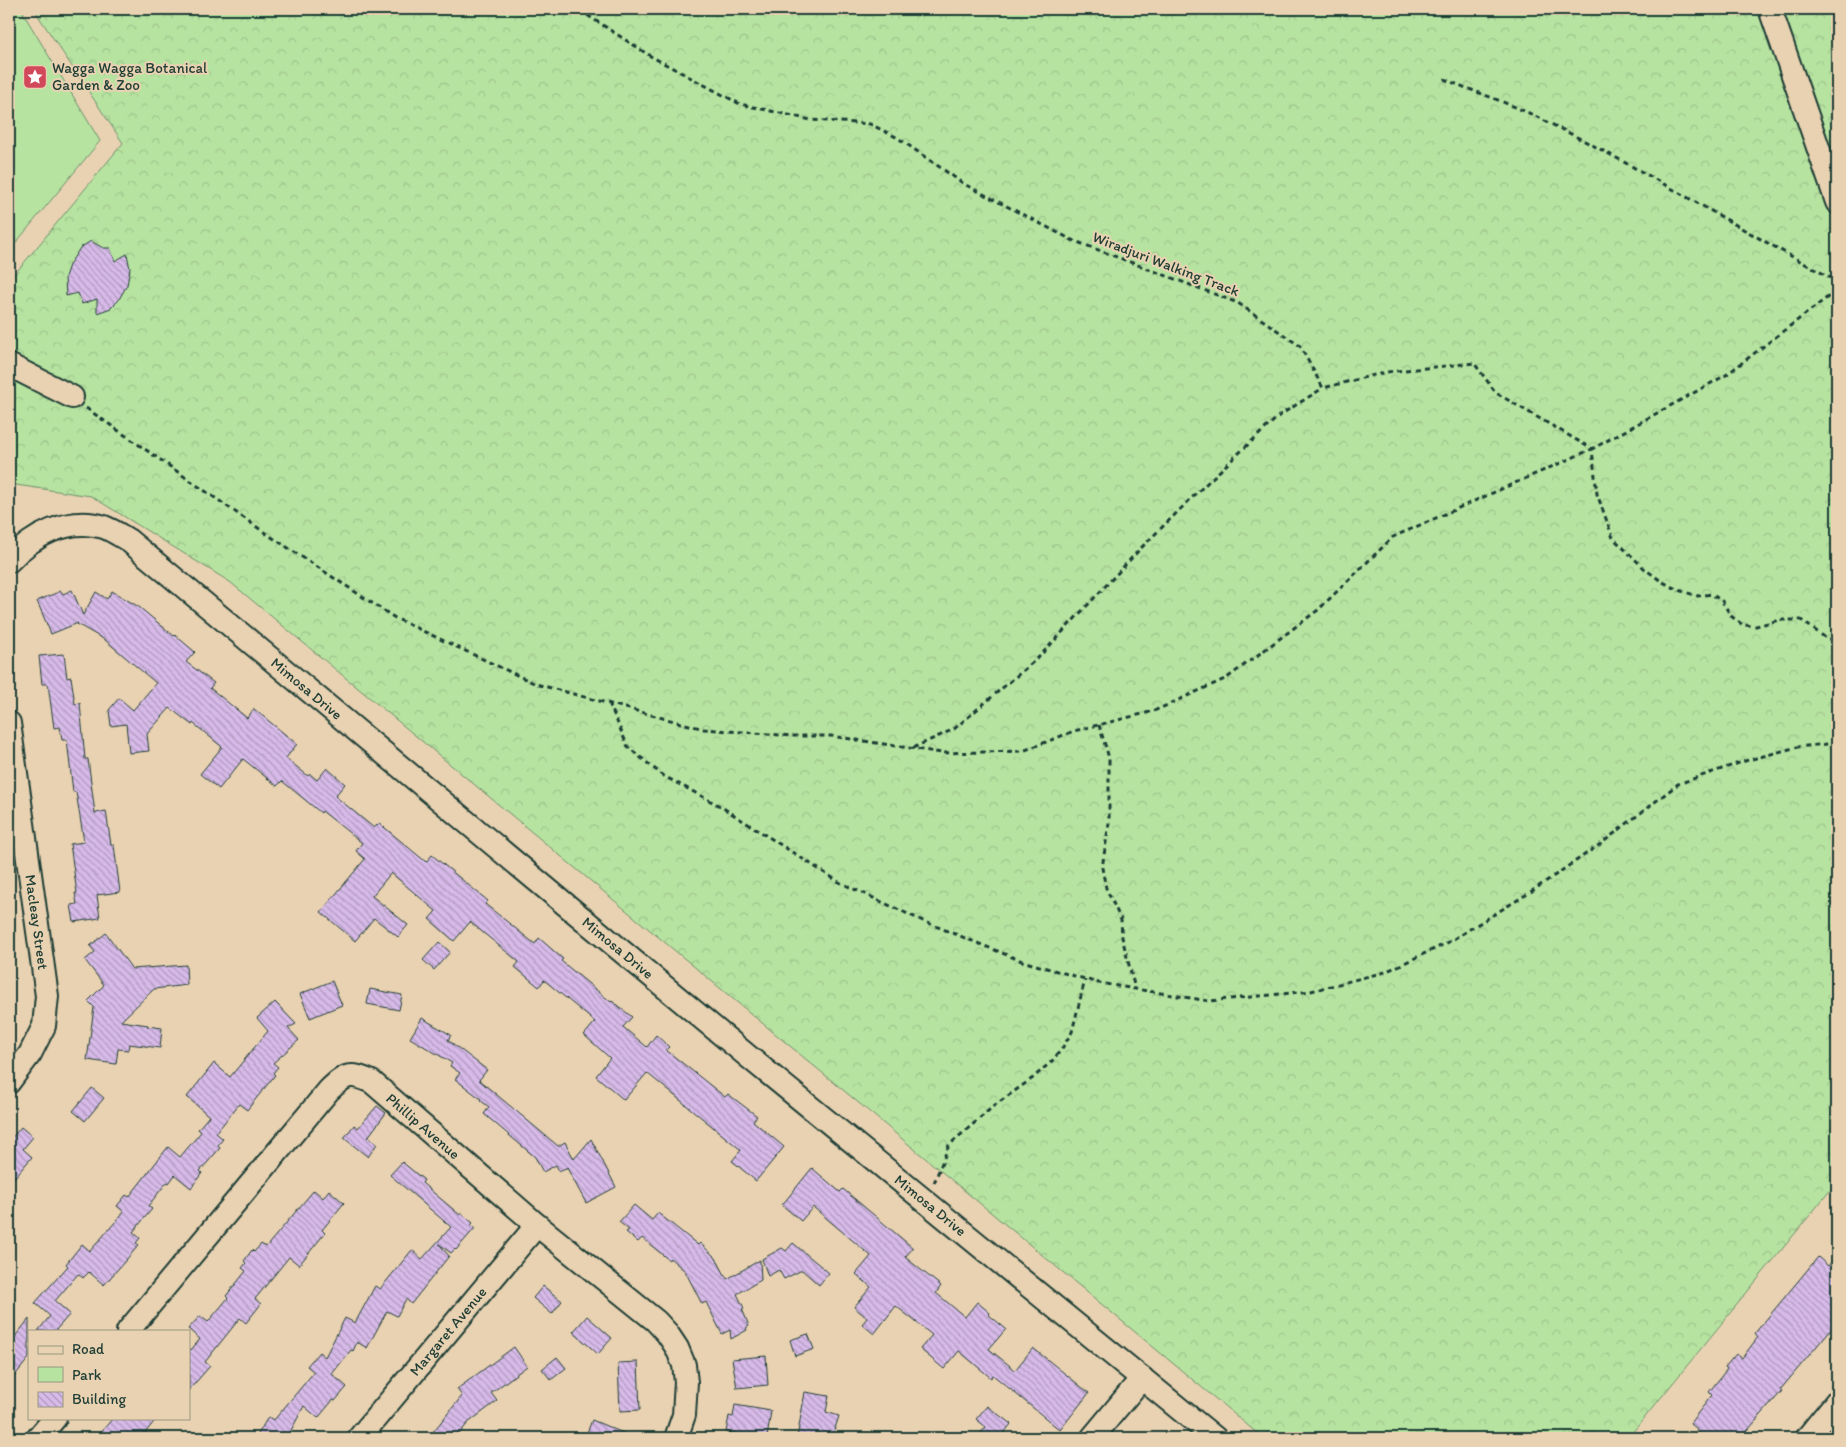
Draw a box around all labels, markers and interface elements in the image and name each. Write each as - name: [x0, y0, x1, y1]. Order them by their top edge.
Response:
- place label: Wagga Wagga Botanical Garden & Zoo: [52, 59, 208, 94]
- place icon: Wagga Wagga Botanical Garden & Zoo: [22, 64, 48, 90]
- street label: Wiradjuri Walking Track: [1090, 228, 1242, 300]
- street label: Mimosa Drive: [267, 654, 346, 724]
- street label: Macleay Street: [21, 873, 52, 971]
- street label: Mimosa Drive: [578, 913, 657, 983]
- street label: Phillip Avenue: [382, 1089, 464, 1163]
- street label: Mimosa Drive: [891, 1171, 970, 1240]
- street label: Margaret Avenue: [406, 1283, 490, 1380]
- legend: [28, 1330, 190, 1420]
- text: Road: [72, 1340, 105, 1358]
- text: Park: [72, 1366, 102, 1384]
- text: Building: [72, 1390, 126, 1408]

